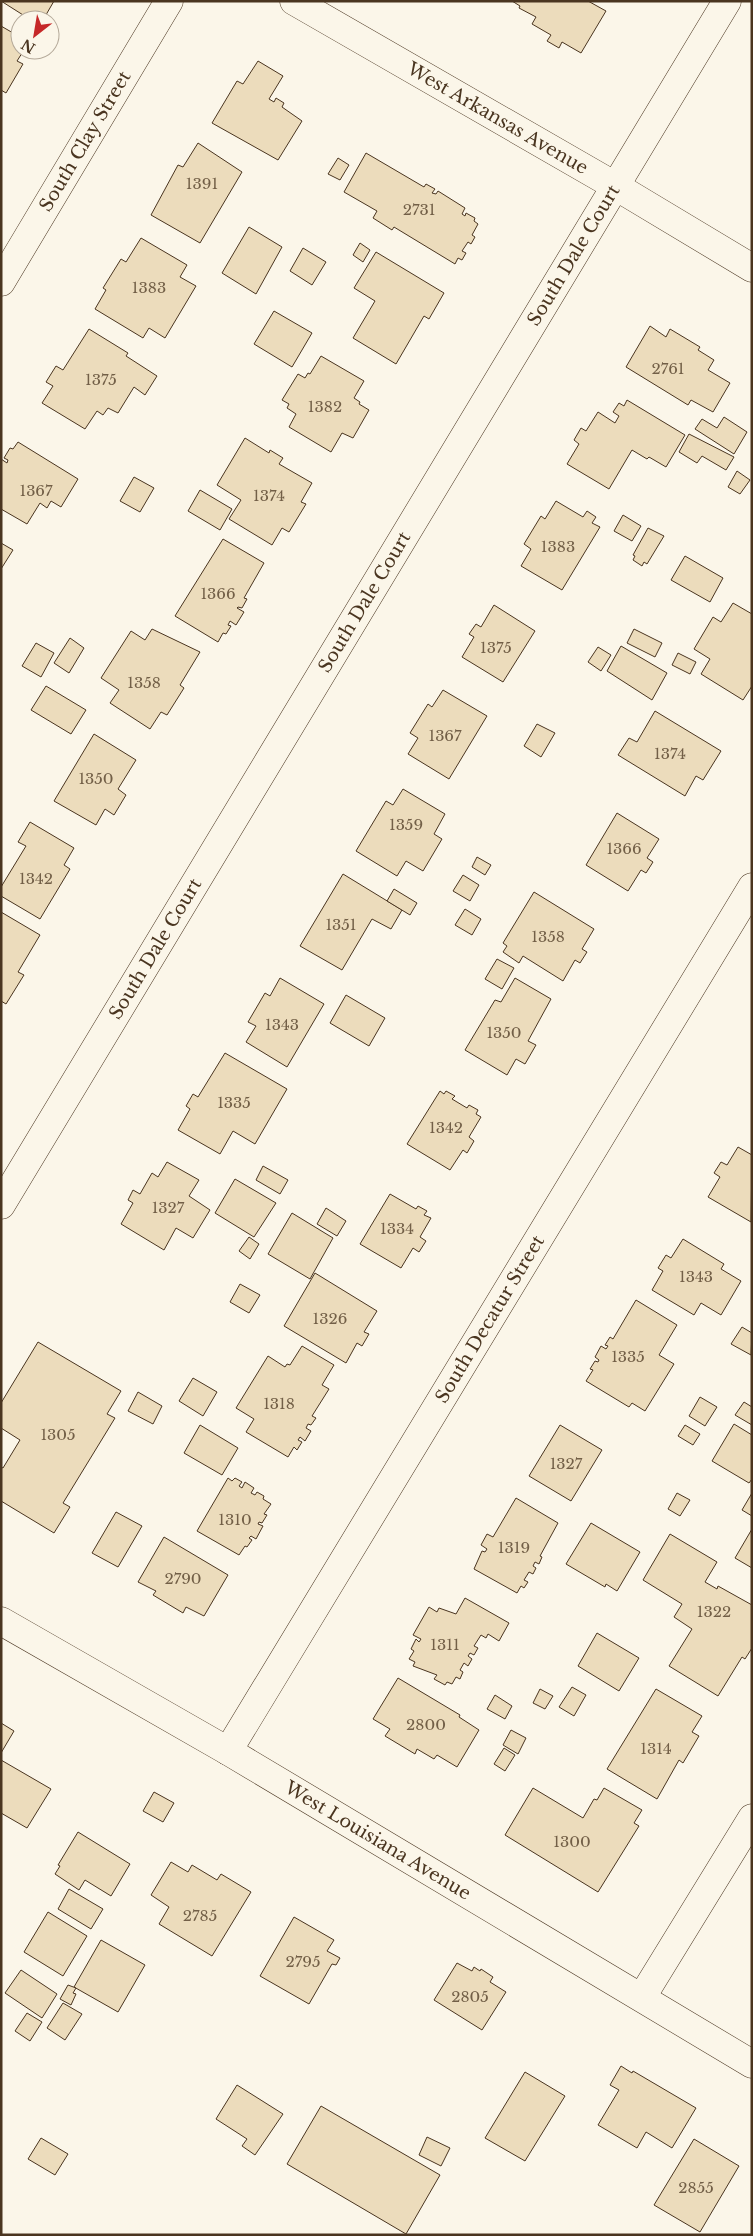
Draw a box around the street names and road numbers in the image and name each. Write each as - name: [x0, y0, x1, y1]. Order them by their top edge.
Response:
- street label: West Arkansas Avenue: [402, 57, 592, 179]
- street label: South Clay Street: [35, 67, 136, 216]
- street label: South Dale Court: [523, 181, 625, 330]
- street label: South Dale Court: [314, 527, 416, 677]
- street label: South Dale Court: [104, 874, 206, 1023]
- street label: South Decatur Street: [431, 1231, 549, 1407]
- street label: West Louisiana Avenue: [280, 1776, 475, 1904]

